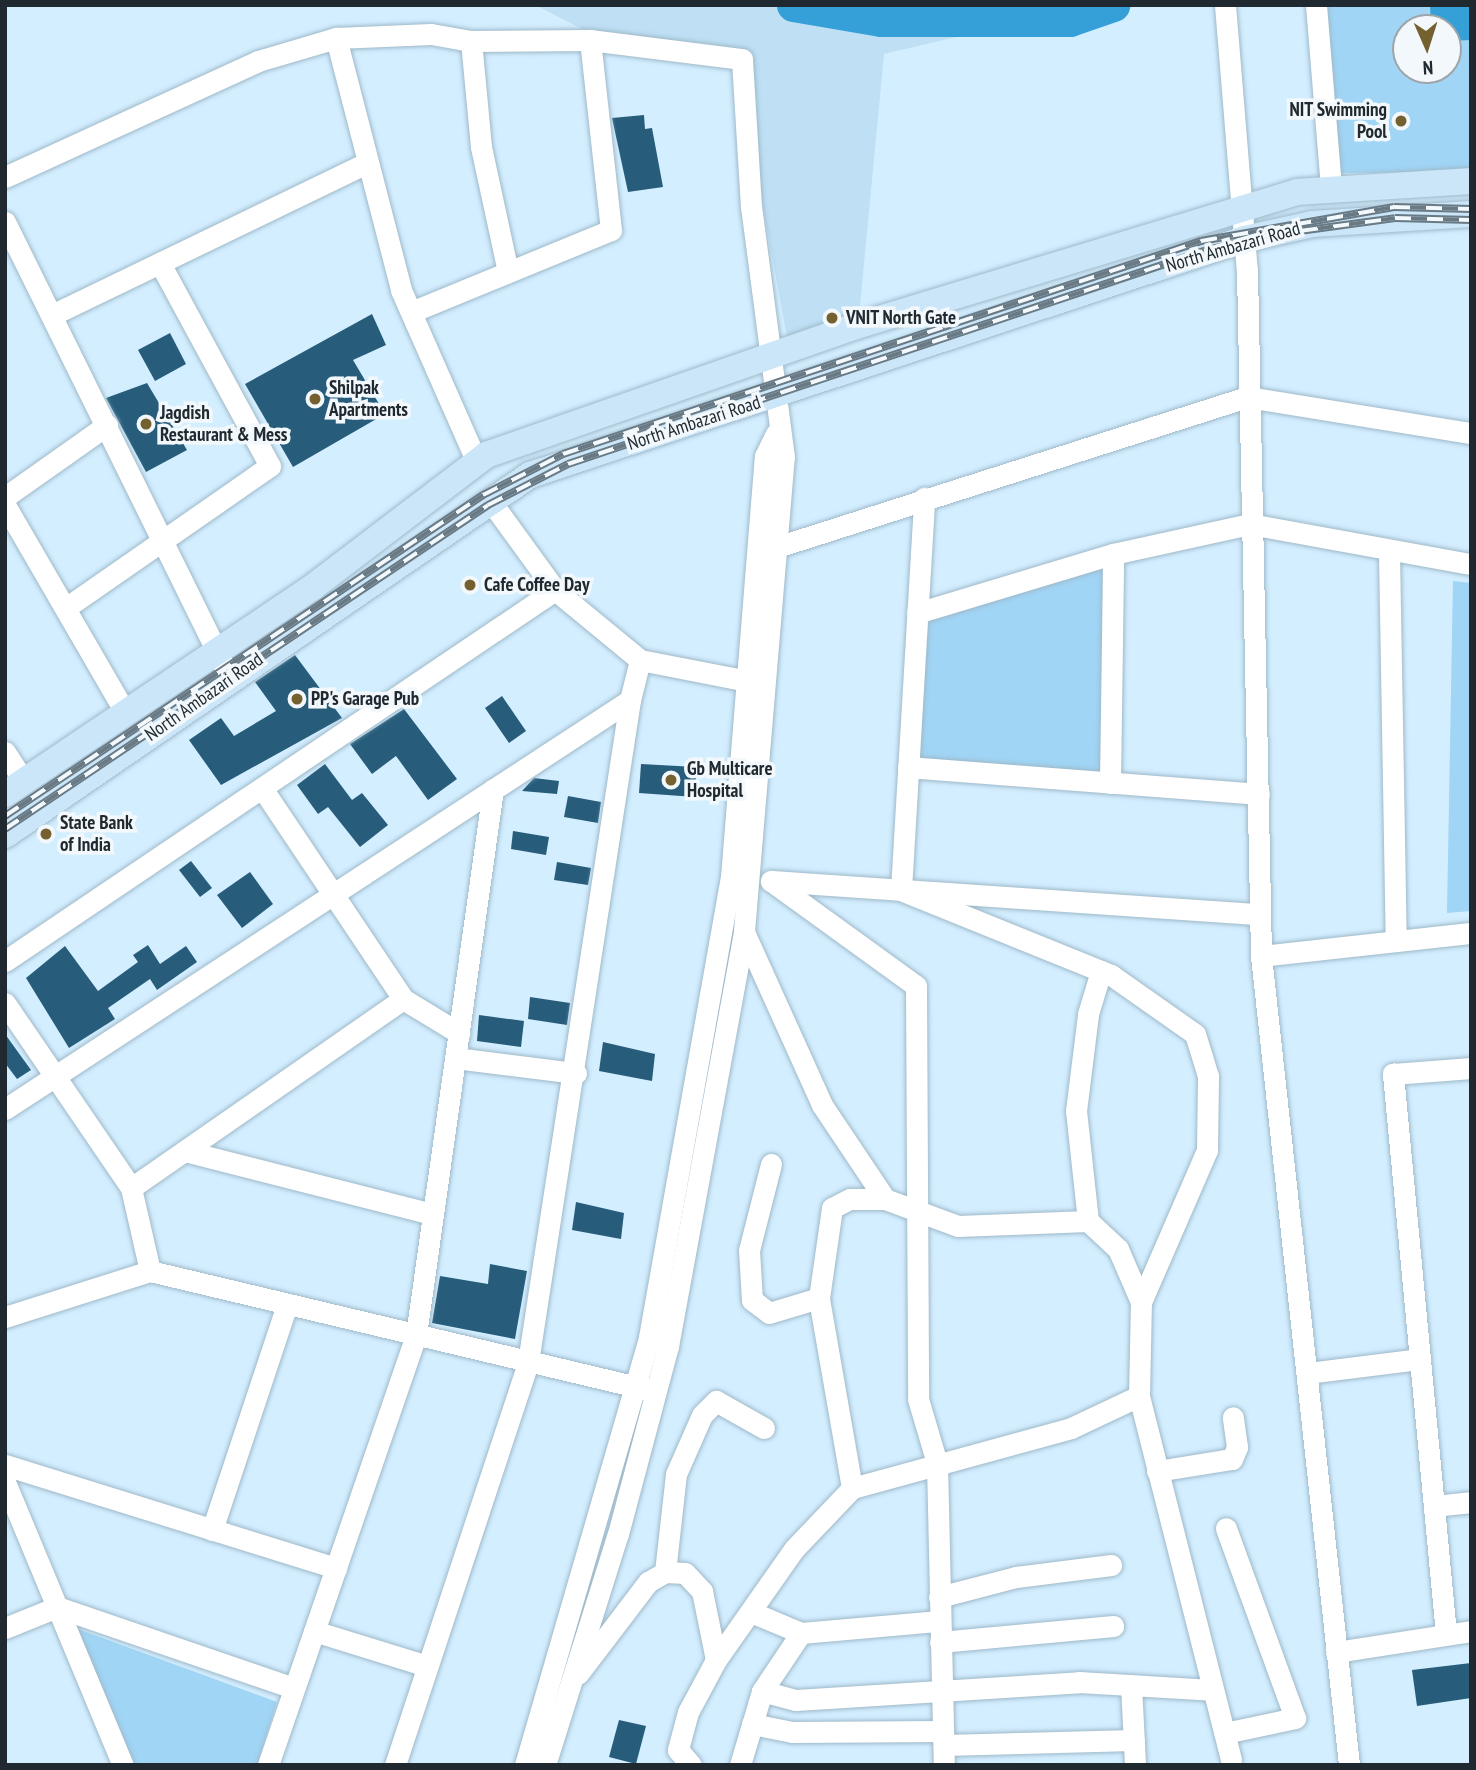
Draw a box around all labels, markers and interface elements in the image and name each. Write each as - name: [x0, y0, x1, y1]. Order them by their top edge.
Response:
- north arrow: [1392, 14, 1462, 84]
- text: N: [1422, 56, 1434, 80]
- place label: NIT Swimming Pool: [1289, 99, 1387, 143]
- marker: NIT Swimming Pool: [1393, 113, 1409, 129]
- street label: North Ambazari Road: [1163, 217, 1303, 277]
- place label: VNIT North Gate: [846, 307, 957, 329]
- marker: VNIT North Gate: [824, 310, 840, 326]
- place label: Shilpak Apartments: [329, 377, 408, 421]
- marker: Shilpak Apartments: [307, 391, 323, 407]
- street label: North Ambazari Road: [624, 391, 764, 455]
- place label: Jagdish Restaurant & Mess: [160, 402, 287, 446]
- marker: Jagdish Restaurant & Mess: [138, 416, 154, 432]
- place label: Cafe Coffee Day: [484, 574, 590, 596]
- marker: Cafe Coffee Day: [462, 577, 478, 593]
- street label: North Ambazari Road: [140, 648, 268, 746]
- place label: PP's Garage Pub: [311, 688, 419, 710]
- marker: PP's Garage Pub: [289, 691, 305, 707]
- place label: Gb Multicare Hospital: [687, 758, 773, 802]
- marker: Gb Multicare Hospital: [661, 770, 681, 790]
- place label: State Bank of India: [60, 812, 133, 856]
- marker: State Bank of India: [38, 826, 54, 842]

